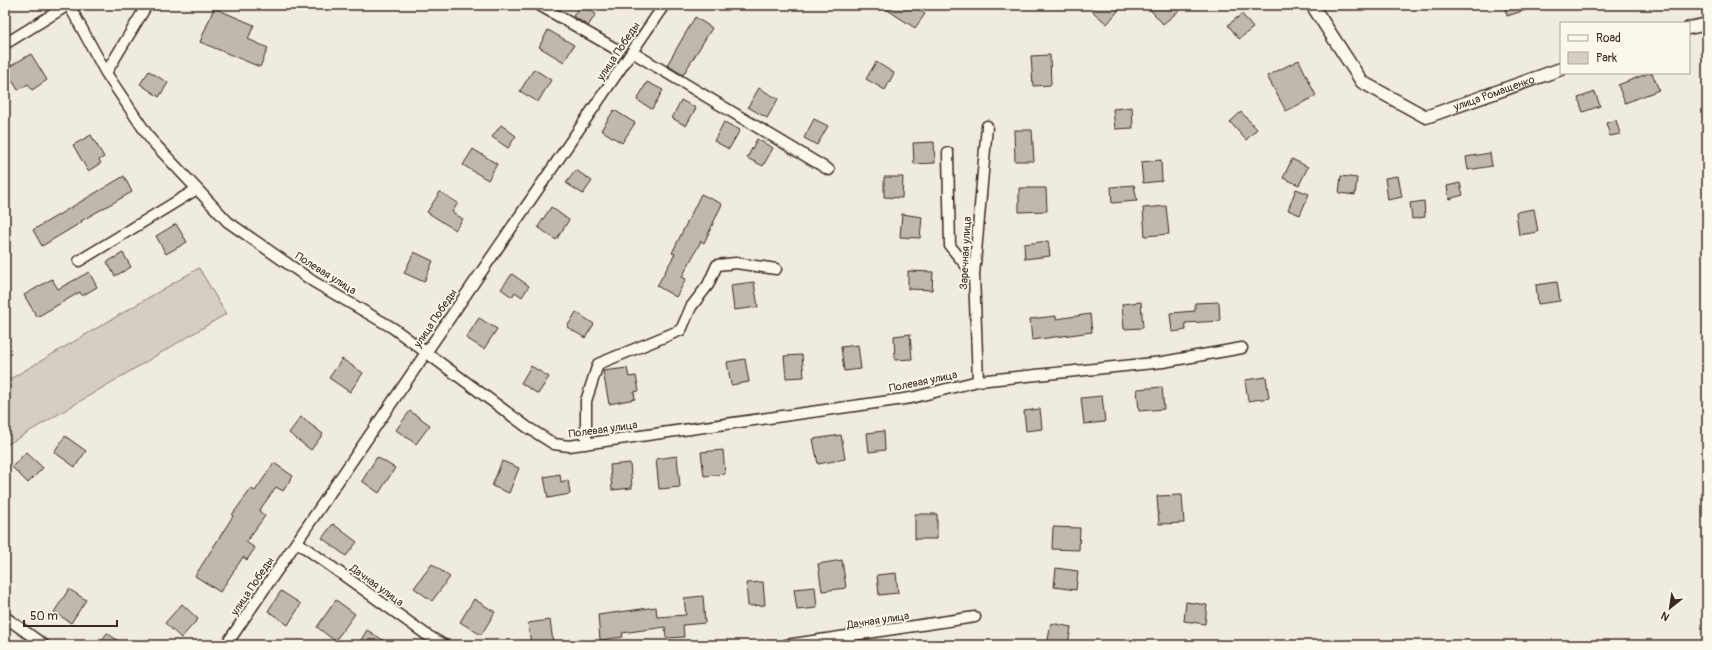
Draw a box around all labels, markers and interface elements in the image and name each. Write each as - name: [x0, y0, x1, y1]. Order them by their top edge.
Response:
- street label: улица Победы: [594, 20, 643, 84]
- legend: [1560, 22, 1690, 74]
- text: Road: [1596, 31, 1621, 46]
- text: Park: [1596, 51, 1617, 66]
- street label: улица Ромащенко: [1451, 73, 1537, 114]
- street label: Заречная улица: [957, 216, 974, 290]
- street label: Полевая улица: [293, 250, 359, 297]
- street label: улица Победы: [411, 287, 460, 351]
- street label: Полевая улица: [888, 368, 958, 395]
- street label: Полевая улица: [568, 418, 638, 441]
- street label: улица Победы: [228, 555, 277, 619]
- street label: Дачная улица: [347, 561, 406, 609]
- north arrow: [1650, 588, 1690, 628]
- scale bar: [24, 602, 117, 628]
- text: N: [1658, 608, 1672, 624]
- text: 50 m: [30, 609, 58, 624]
- street label: Дачная улица: [845, 609, 910, 632]

